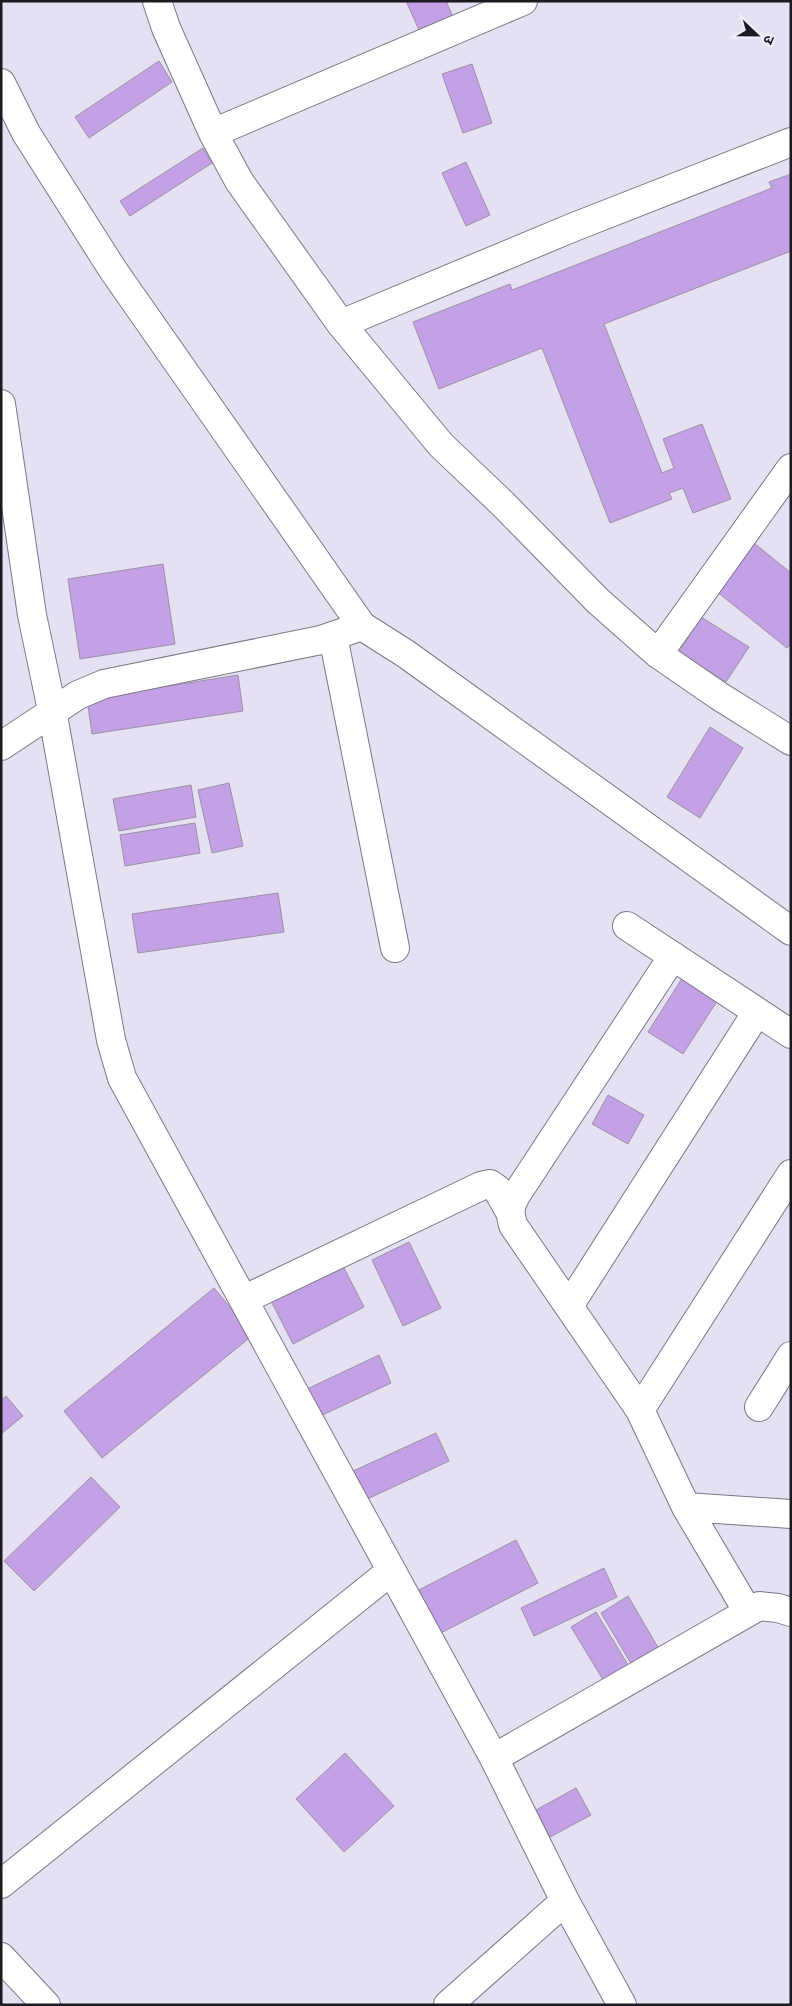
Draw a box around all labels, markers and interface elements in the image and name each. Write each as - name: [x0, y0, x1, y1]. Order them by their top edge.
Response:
- north arrow: [732, 10, 782, 60]
- text: उ: [757, 32, 780, 48]

